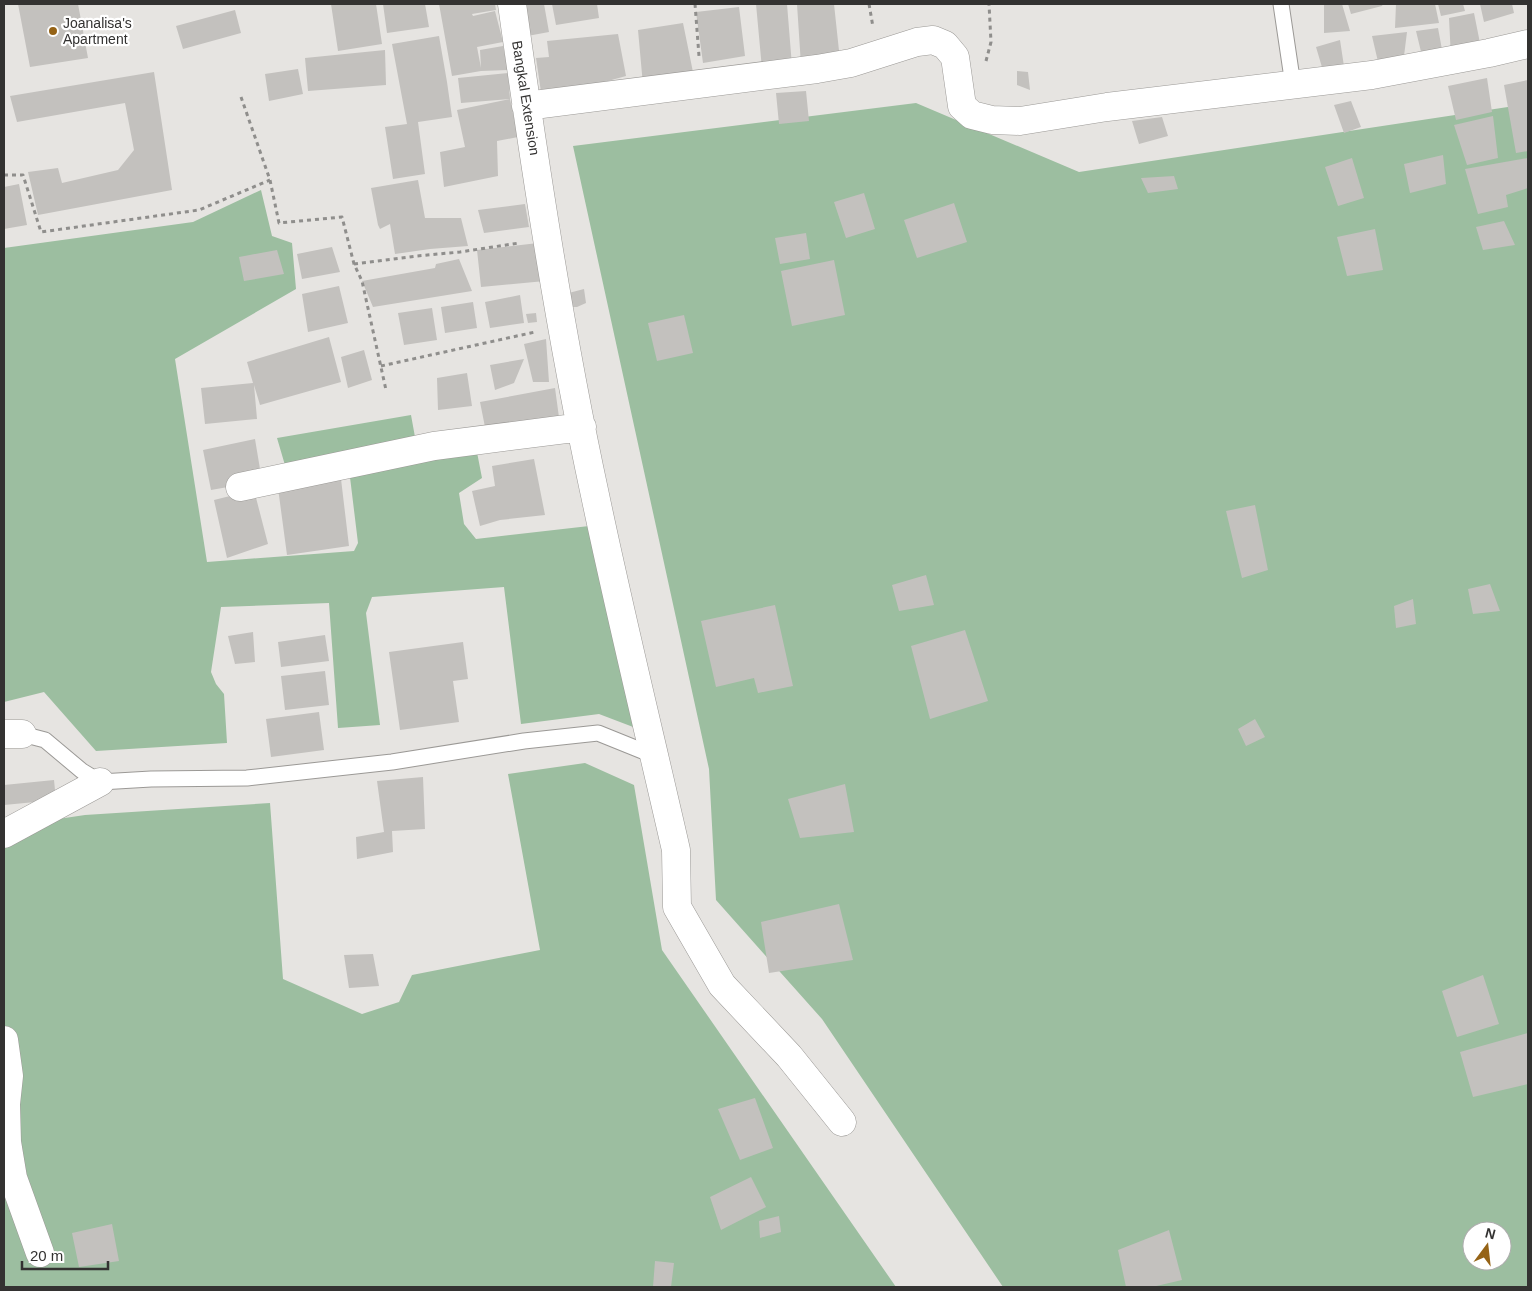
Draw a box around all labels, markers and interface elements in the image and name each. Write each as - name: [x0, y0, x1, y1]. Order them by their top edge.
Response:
- place label: Joanalisa's Apartment: [63, 15, 132, 47]
- marker: Joanalisa's Apartment: [47, 25, 59, 37]
- street label: Bangkal Extension: [509, 39, 543, 157]
- north arrow: [1462, 1221, 1512, 1271]
- text: N: [1483, 1224, 1497, 1242]
- scale bar: [22, 1238, 109, 1270]
- text: 20 m: [30, 1247, 63, 1264]

